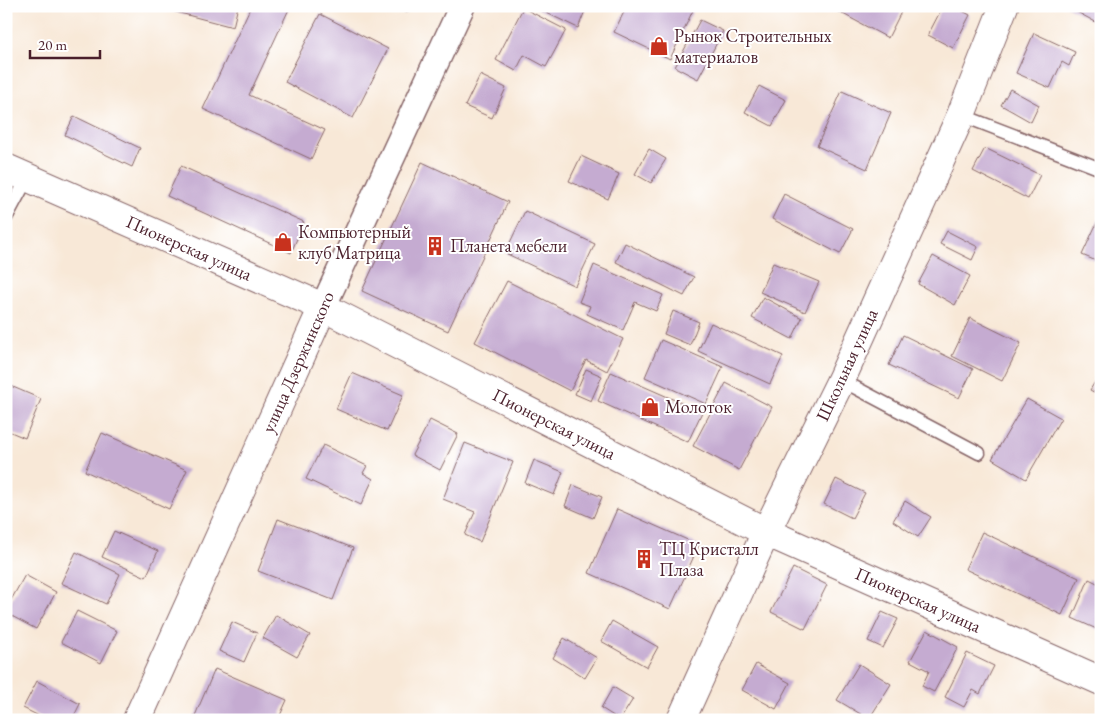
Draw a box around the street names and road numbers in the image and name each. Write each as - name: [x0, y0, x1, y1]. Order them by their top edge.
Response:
- street label: Пионерская улица: [123, 210, 256, 286]
- street label: улица Дзержинского: [256, 288, 339, 436]
- street label: Школьная улица: [811, 304, 883, 425]
- street label: Пионерская улица: [489, 383, 620, 465]
- street label: Пионерская улица: [852, 562, 985, 638]

